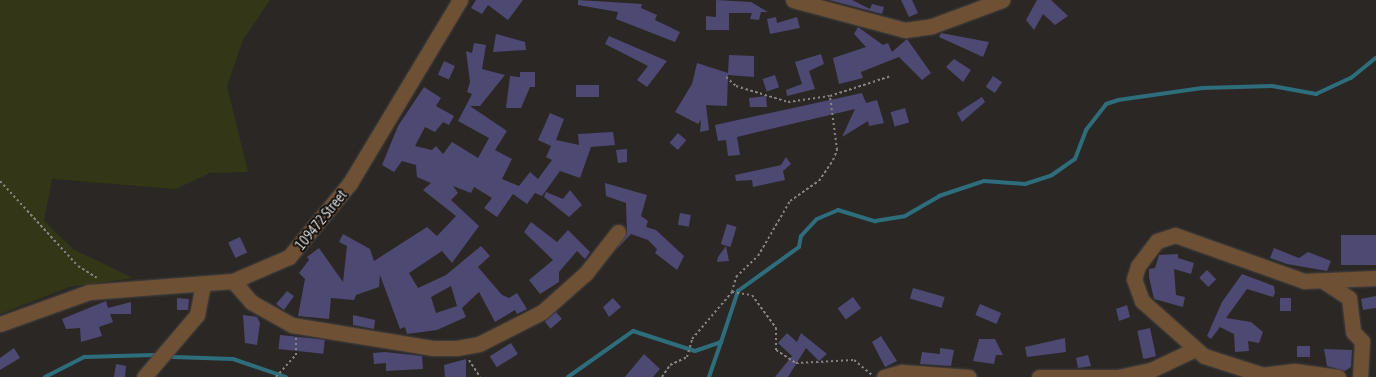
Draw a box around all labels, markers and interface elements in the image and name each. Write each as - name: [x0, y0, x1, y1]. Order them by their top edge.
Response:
- street label: 109472 Street: [292, 187, 350, 253]

